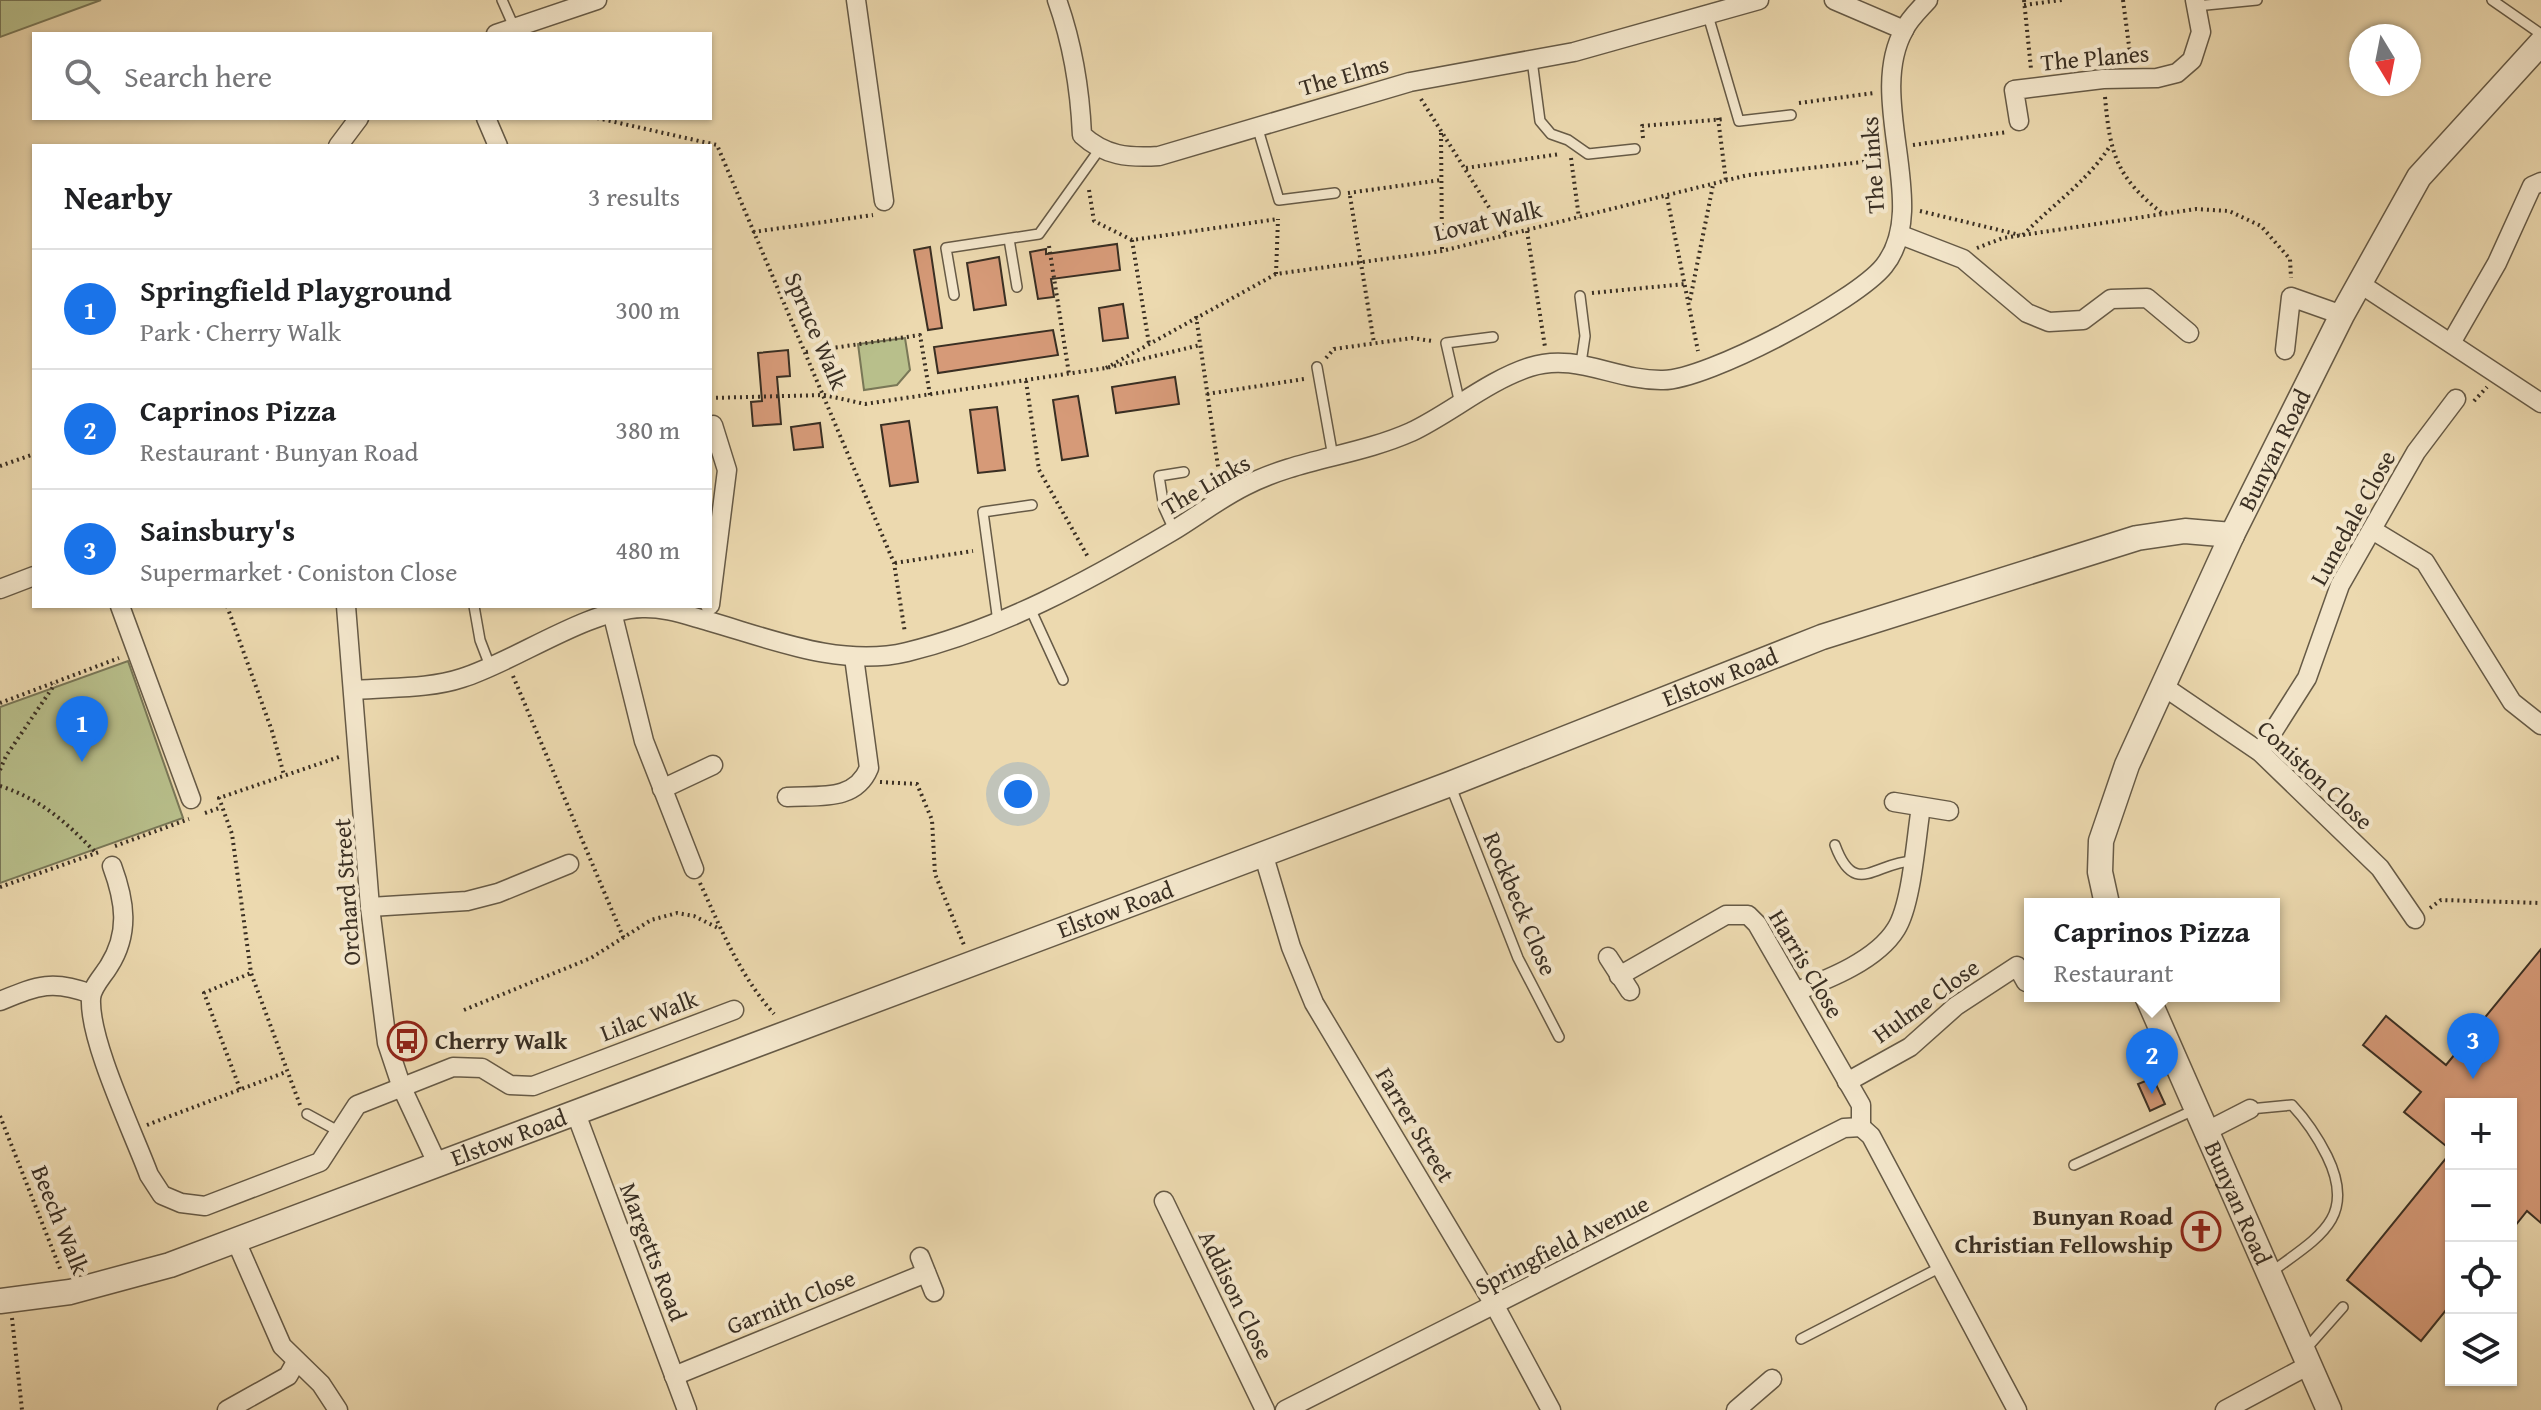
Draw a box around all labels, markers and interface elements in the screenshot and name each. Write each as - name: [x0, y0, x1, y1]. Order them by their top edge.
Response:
- north arrow: [2349, 24, 2421, 96]
- search box: [32, 32, 712, 120]
- street label: The Planes: [2039, 35, 2151, 80]
- street label: The Elms: [1295, 46, 1393, 105]
- icon: search: [60, 54, 104, 98]
- text: Search here: [124, 54, 272, 98]
- street label: The Links: [1852, 115, 1893, 215]
- text: Nearby: [64, 172, 173, 221]
- text: 3 results: [588, 177, 680, 216]
- street label: Lovat Walk: [1430, 191, 1546, 250]
- street label: Spruce Walk: [776, 267, 857, 396]
- text: Springfield Playground: [140, 268, 452, 312]
- text: 1: [83, 290, 97, 329]
- text: 300 m: [615, 290, 680, 329]
- text: Park · Cherry Walk: [140, 312, 341, 351]
- street label: Bunyan Road: [2229, 383, 2319, 517]
- text: Caprinos Pizza: [140, 388, 336, 432]
- text: 2: [83, 410, 97, 449]
- text: 380 m: [615, 410, 680, 449]
- text: Restaurant · Bunyan Road: [140, 432, 418, 471]
- street label: Lunedale Close: [2301, 444, 2404, 592]
- street label: The Links: [1155, 445, 1257, 524]
- text: Sainsbury's: [140, 508, 295, 552]
- text: 3: [83, 530, 97, 569]
- text: 480 m: [615, 530, 680, 569]
- text: Supermarket · Coniston Close: [140, 552, 457, 591]
- street label: Elstow Road: [1657, 638, 1783, 715]
- pin: 1: [56, 696, 108, 762]
- street label: Coniston Close: [2250, 712, 2381, 838]
- your location: [998, 774, 1038, 814]
- street label: Orchard Street: [324, 817, 369, 967]
- street label: Rockbeck Close: [1475, 827, 1566, 981]
- street label: Elstow Road: [1052, 872, 1178, 947]
- popup: [2024, 898, 2280, 1002]
- street label: Harris Close: [1760, 903, 1853, 1025]
- text: Caprinos Pizza: [2054, 909, 2250, 953]
- street label: Hulme Close: [1865, 950, 1986, 1051]
- text: Restaurant: [2054, 953, 2173, 992]
- street label: Lilac Walk: [595, 981, 704, 1050]
- pin: 3: [2447, 1013, 2499, 1079]
- bus stop icon: Cherry Walk: [386, 1020, 428, 1062]
- place label: Cherry Walk: [435, 1023, 567, 1058]
- pin: 2: [2126, 1028, 2178, 1094]
- street label: Farrer Street: [1367, 1061, 1464, 1189]
- map controls: [2445, 1098, 2517, 1386]
- button: +: [2445, 1098, 2517, 1170]
- street label: Elstow Road: [446, 1099, 572, 1175]
- street label: Bunyan Road: [2196, 1135, 2281, 1270]
- street label: Beech Walk: [23, 1160, 99, 1280]
- button: −: [2445, 1170, 2517, 1242]
- street label: Margetts Road: [611, 1177, 696, 1326]
- street label: Springfield Avenue: [1469, 1186, 1655, 1304]
- place label: Bunyan Road Christian Fellowship: [1955, 1199, 2173, 1262]
- church icon: Bunyan Road Christian Fellowship: [2180, 1210, 2222, 1252]
- street label: Addison Close: [1190, 1224, 1283, 1365]
- button: locate: [2445, 1242, 2517, 1314]
- street label: Garnith Close: [721, 1260, 860, 1343]
- button: layers: [2445, 1314, 2517, 1386]

